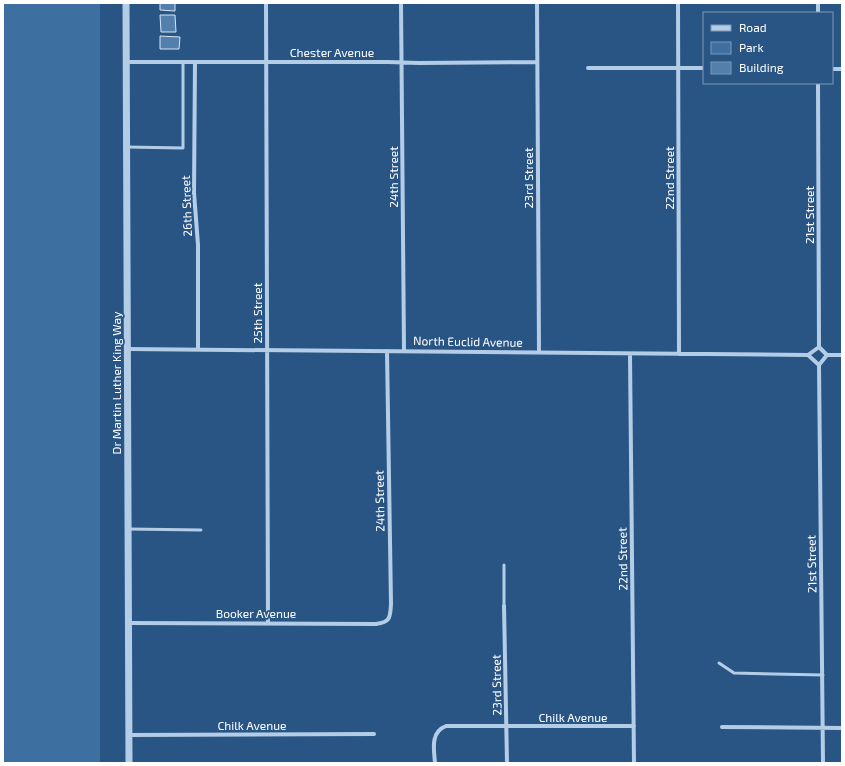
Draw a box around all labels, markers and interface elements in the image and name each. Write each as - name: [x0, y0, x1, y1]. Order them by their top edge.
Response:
- legend: [703, 12, 833, 84]
- text: Road: [739, 20, 767, 34]
- text: Park: [739, 40, 764, 54]
- street label: Chester Avenue: [290, 45, 374, 59]
- text: Building: [739, 60, 784, 74]
- street label: 24th Street: [386, 146, 400, 208]
- street label: 22nd Street: [662, 146, 676, 210]
- street label: 23rd Street: [521, 147, 535, 209]
- street label: 26th Street: [178, 175, 194, 237]
- street label: 21st Street: [802, 185, 816, 244]
- street label: 25th Street: [250, 282, 264, 343]
- street label: Dr Martin Luther King Way: [109, 311, 123, 454]
- street label: North Euclid Avenue: [413, 333, 523, 349]
- street label: 24th Street: [371, 470, 387, 532]
- street label: 22nd Street: [614, 527, 630, 591]
- street label: 21st Street: [803, 534, 819, 593]
- street label: Booker Avenue: [216, 606, 296, 620]
- street label: 23rd Street: [488, 654, 504, 716]
- street label: Chilk Avenue: [539, 710, 607, 724]
- street label: Chilk Avenue: [218, 718, 286, 732]

